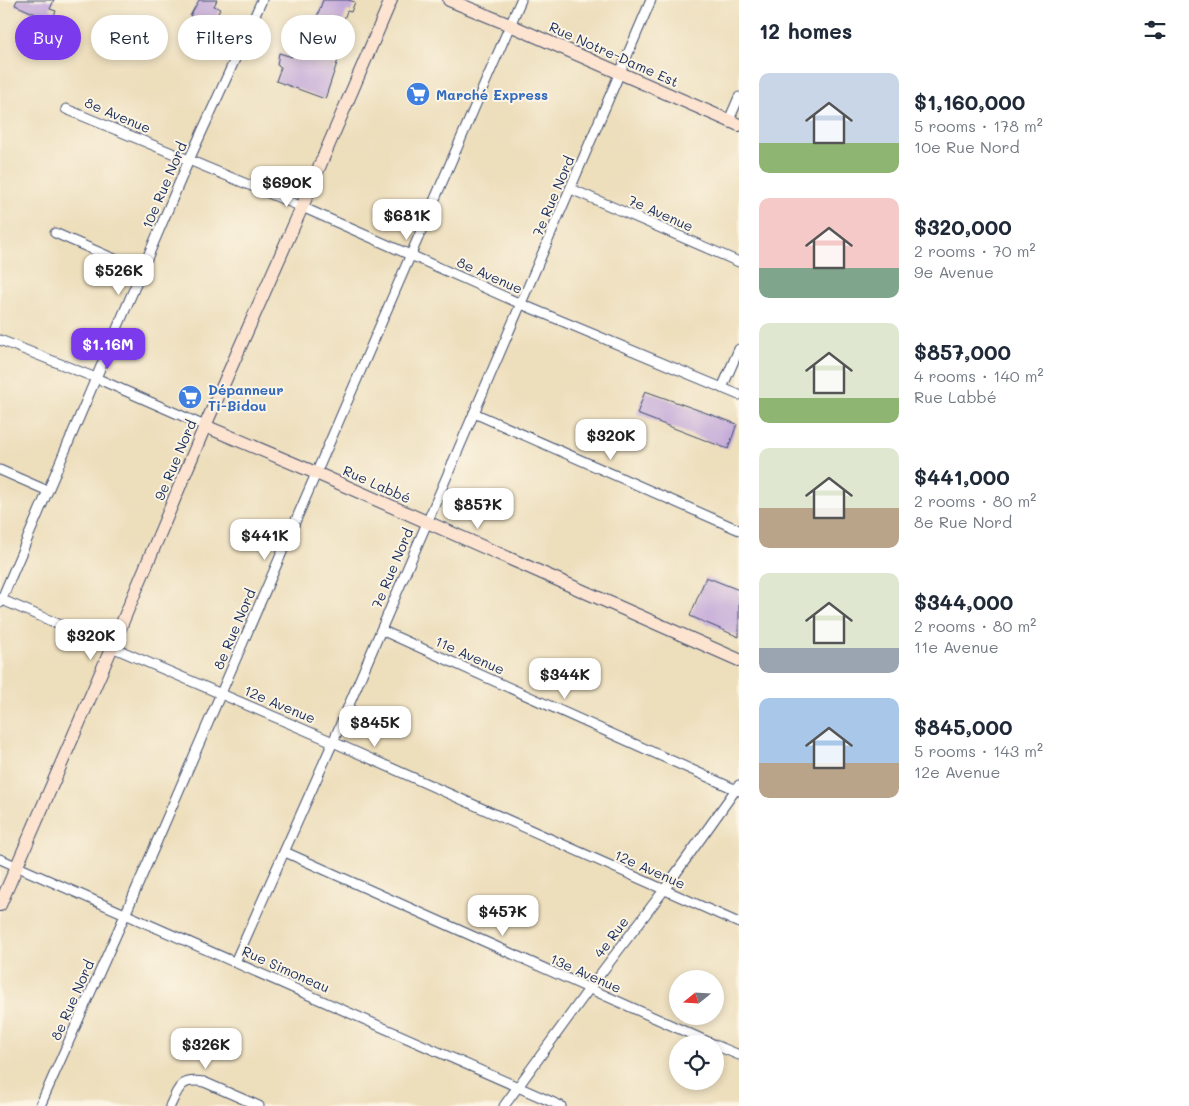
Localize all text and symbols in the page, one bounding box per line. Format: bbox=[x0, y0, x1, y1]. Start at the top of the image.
chip: Buy bbox=[15, 15, 81, 60]
chip: Rent bbox=[91, 15, 168, 60]
chip: Filters bbox=[178, 15, 271, 60]
chip: New bbox=[281, 15, 355, 60]
icon: filters bbox=[1141, 16, 1169, 44]
street label: Rue Notre-Dame Est bbox=[546, 17, 682, 91]
text: 12 homes bbox=[759, 17, 852, 44]
supermarket icon: Marché Express bbox=[405, 81, 431, 107]
place label: Marché Express bbox=[436, 85, 548, 104]
text: $1,160,000 bbox=[914, 88, 1025, 115]
street label: 8e Avenue bbox=[82, 93, 154, 137]
icon: home bbox=[799, 93, 859, 153]
text: 5 rooms · 178 m² bbox=[914, 115, 1043, 136]
text: 10e Rue Nord bbox=[914, 136, 1020, 157]
street label: 10e Rue Nord bbox=[137, 139, 191, 231]
street label: 7e Rue Nord bbox=[528, 153, 578, 239]
pin: $690K bbox=[252, 166, 322, 208]
text: $690K bbox=[262, 171, 312, 192]
street label: 7e Avenue bbox=[625, 190, 697, 236]
pin: $681K bbox=[372, 198, 442, 241]
text: $681K bbox=[383, 204, 431, 225]
text: $320,000 bbox=[914, 213, 1012, 240]
icon: home bbox=[799, 218, 859, 278]
text: 2 rooms · 70 m² bbox=[914, 240, 1035, 261]
street label: 8e Avenue bbox=[454, 252, 526, 298]
pin: $526K bbox=[84, 254, 154, 296]
text: $526K bbox=[95, 259, 143, 280]
text: 9e Avenue bbox=[914, 261, 994, 282]
pin: $1.16M bbox=[67, 328, 149, 370]
text: $1.16M bbox=[82, 333, 134, 354]
text: $857,000 bbox=[914, 338, 1011, 365]
icon: home bbox=[799, 343, 859, 403]
text: 4 rooms · 140 m² bbox=[914, 365, 1044, 386]
place label: Dépanneur Ti-Bidou bbox=[208, 380, 284, 415]
supermarket icon: Dépanneur Ti-Bidou bbox=[177, 384, 203, 410]
text: Rue Labbé bbox=[914, 386, 997, 407]
street label: 9e Rue Nord bbox=[150, 417, 201, 503]
pin: $320K bbox=[576, 418, 646, 461]
text: $320K bbox=[586, 424, 636, 445]
street label: Rue Labbé bbox=[340, 461, 414, 507]
text: $441,000 bbox=[914, 463, 1010, 490]
icon: home bbox=[799, 468, 859, 528]
pin: $857K bbox=[443, 488, 513, 530]
text: 2 rooms · 80 m² bbox=[914, 490, 1036, 511]
text: $857K bbox=[454, 493, 502, 514]
text: 8e Rue Nord bbox=[914, 511, 1012, 532]
pin: $441K bbox=[230, 518, 300, 561]
text: $441K bbox=[241, 524, 289, 545]
street label: 7e Rue Nord bbox=[367, 525, 417, 611]
street label: 8e Rue Nord bbox=[208, 586, 260, 672]
text: $344,000 bbox=[914, 588, 1013, 615]
icon: home bbox=[799, 593, 859, 653]
text: 2 rooms · 80 m² bbox=[914, 615, 1036, 636]
pin: $320K bbox=[56, 618, 126, 661]
text: $320K bbox=[66, 624, 116, 645]
street label: 11e Avenue bbox=[432, 631, 508, 679]
text: 11e Avenue bbox=[914, 636, 999, 657]
pin: $344K bbox=[530, 658, 600, 700]
text: $344K bbox=[540, 663, 590, 684]
street label: 12e Avenue bbox=[241, 680, 319, 728]
pin: $845K bbox=[340, 706, 410, 748]
text: $845K bbox=[350, 711, 400, 732]
text: $845,000 bbox=[914, 713, 1013, 740]
icon: home bbox=[799, 718, 859, 778]
text: 5 rooms · 143 m² bbox=[914, 740, 1043, 761]
text: 12e Avenue bbox=[914, 761, 1000, 782]
street label: 12e Avenue bbox=[612, 845, 688, 893]
pin: $457K bbox=[468, 894, 538, 937]
text: $457K bbox=[479, 900, 527, 921]
street label: 4e Rue bbox=[589, 913, 633, 961]
street label: Rue Simoneau bbox=[239, 941, 333, 997]
street label: 13e Avenue bbox=[547, 949, 625, 997]
street label: 8e Rue Nord bbox=[46, 957, 98, 1043]
north arrow bbox=[669, 970, 724, 1025]
map controls bbox=[669, 970, 724, 1090]
pin: $326K bbox=[171, 1028, 241, 1070]
text: $326K bbox=[182, 1033, 230, 1054]
button: locate bbox=[669, 1035, 724, 1090]

